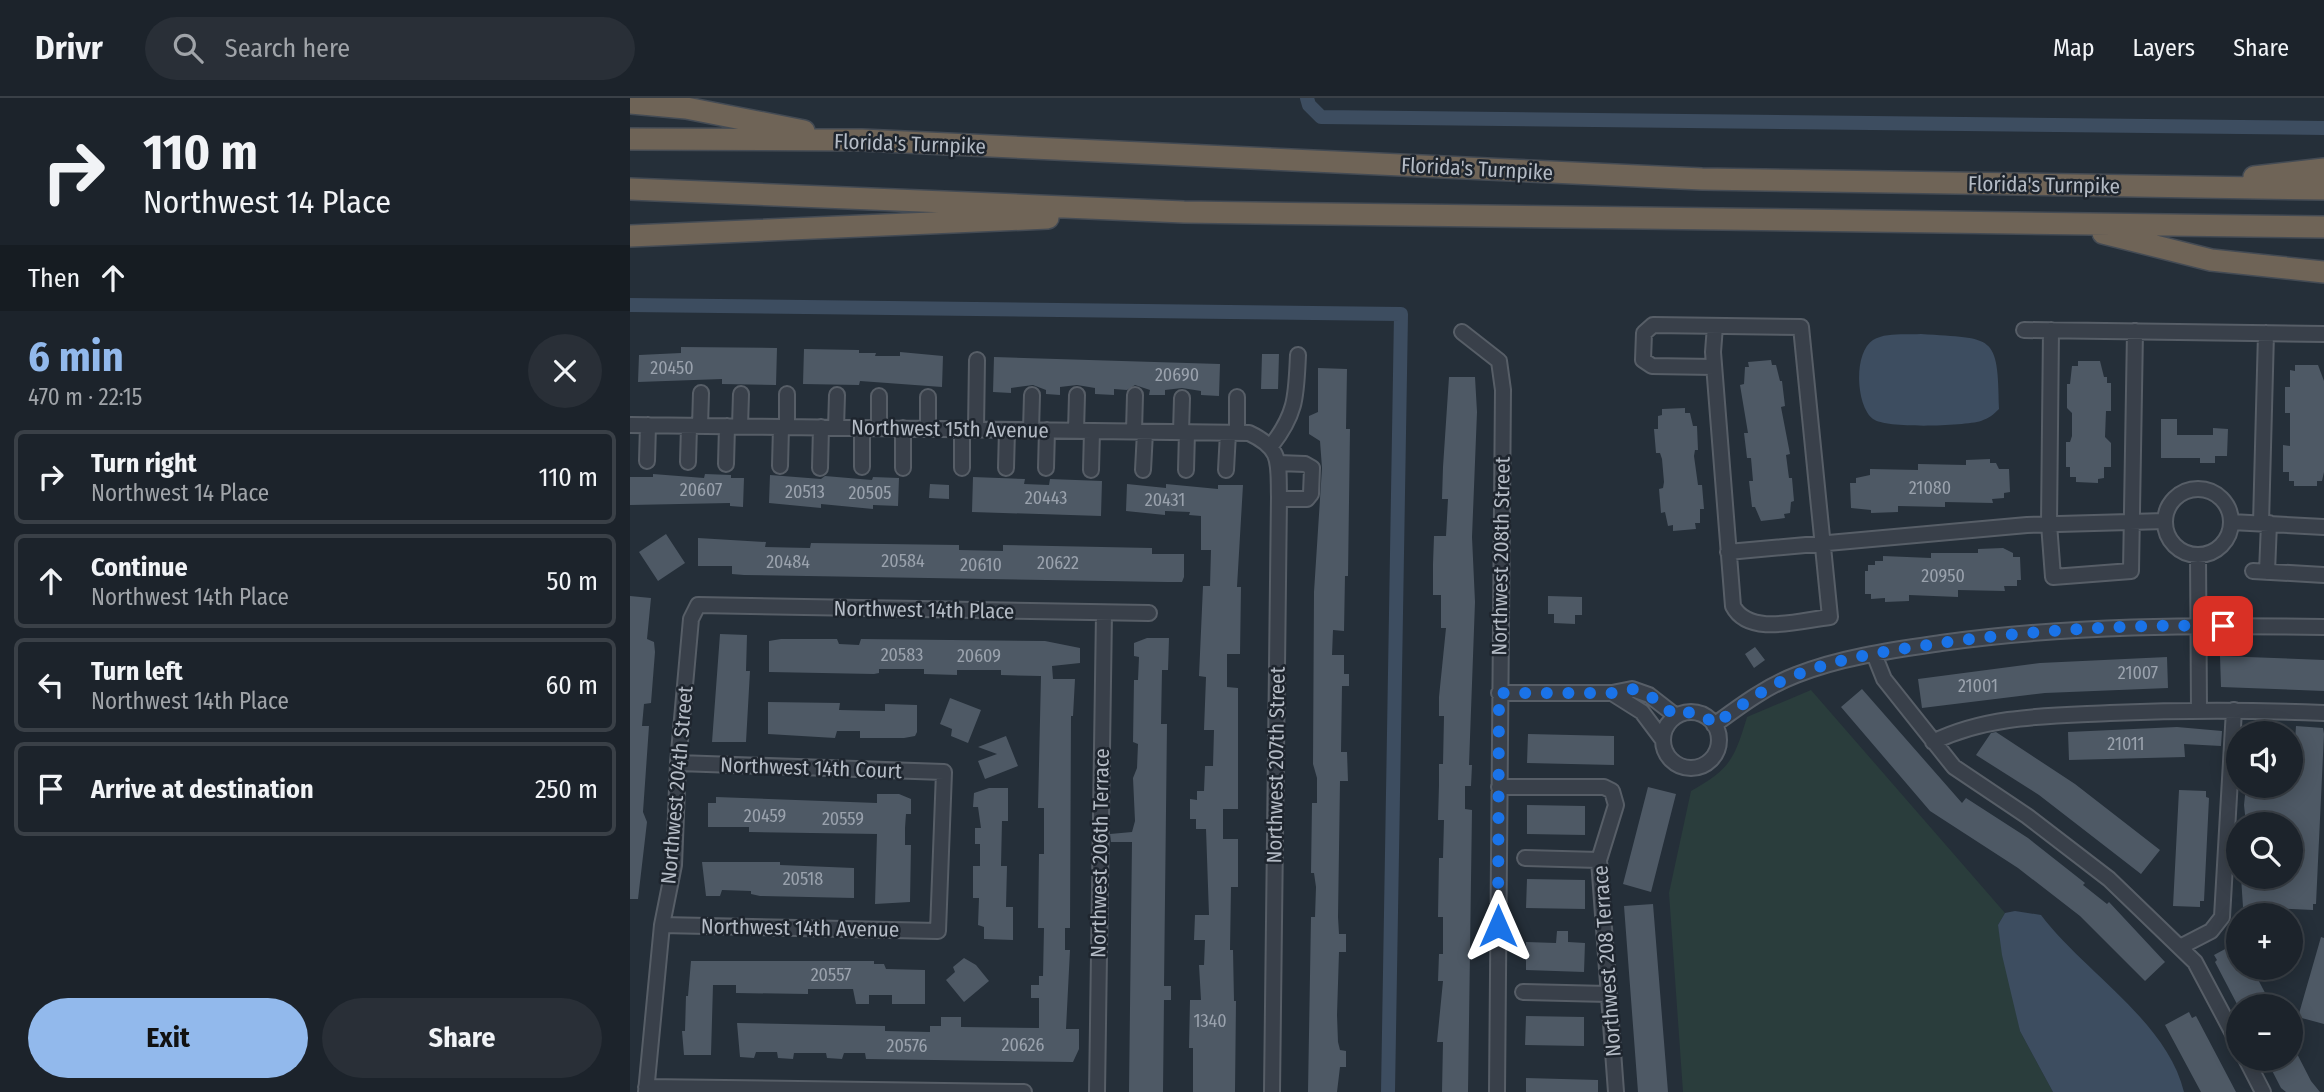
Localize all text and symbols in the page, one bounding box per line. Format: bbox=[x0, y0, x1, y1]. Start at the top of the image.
search box bbox=[145, 17, 635, 80]
text: Drivr bbox=[35, 28, 103, 68]
icon: search bbox=[169, 29, 207, 67]
text: Search here bbox=[225, 33, 350, 64]
text: Map bbox=[2053, 34, 2095, 62]
text: Layers bbox=[2133, 34, 2195, 62]
text: Share bbox=[2233, 34, 2289, 62]
text: 110 m bbox=[143, 123, 258, 182]
icon: right bbox=[28, 126, 119, 217]
street label: Florida's Turnpike bbox=[834, 128, 986, 160]
street label: Florida's Turnpike bbox=[1400, 152, 1554, 186]
street label: Florida's Turnpike bbox=[1968, 171, 2120, 199]
text: Northwest 14 Place bbox=[143, 183, 391, 221]
icon: ahead bbox=[94, 259, 132, 297]
text: Then bbox=[28, 263, 80, 294]
text: 6 min bbox=[28, 332, 124, 382]
button: close bbox=[528, 334, 602, 408]
house number: 20450 bbox=[650, 357, 694, 379]
house number: 20690 bbox=[1155, 364, 1199, 386]
text: 470 m · 22:15 bbox=[28, 383, 142, 411]
street label: Northwest 15th Avenue bbox=[851, 414, 1049, 444]
text: Turn right bbox=[91, 448, 197, 479]
street label: Northwest 208th Street bbox=[1486, 456, 1516, 656]
icon: right bbox=[32, 458, 70, 496]
text: 110 m bbox=[538, 462, 598, 493]
house number: 21080 bbox=[1909, 477, 1951, 499]
text: Northwest 14 Place bbox=[91, 479, 269, 507]
house number: 20607 bbox=[680, 479, 722, 501]
house number: 20513 bbox=[785, 481, 825, 503]
house number: 20505 bbox=[848, 482, 892, 504]
house number: 20443 bbox=[1025, 487, 1067, 509]
house number: 20431 bbox=[1145, 489, 1185, 511]
house number: 20584 bbox=[881, 550, 925, 572]
house number: 20484 bbox=[766, 551, 810, 573]
text: Continue bbox=[91, 552, 188, 583]
house number: 20622 bbox=[1037, 552, 1079, 574]
house number: 20610 bbox=[960, 554, 1002, 576]
icon: ahead bbox=[32, 562, 70, 600]
house number: 20950 bbox=[1921, 565, 1965, 587]
text: 50 m bbox=[546, 566, 598, 597]
text: Northwest 14th Place bbox=[91, 583, 289, 611]
street label: Northwest 14th Place bbox=[833, 595, 1015, 625]
pin bbox=[2193, 596, 2253, 656]
icon: arrive bbox=[2204, 607, 2242, 645]
house number: 20583 bbox=[881, 644, 923, 666]
house number: 20609 bbox=[957, 645, 1001, 667]
text: Turn left bbox=[91, 656, 183, 687]
house number: 21007 bbox=[2118, 662, 2158, 684]
icon: left bbox=[32, 666, 70, 704]
street label: Northwest 207th Street bbox=[1261, 666, 1291, 864]
text: 60 m bbox=[545, 670, 598, 701]
house number: 21001 bbox=[1958, 675, 1998, 697]
street label: Northwest 204th Street bbox=[655, 685, 699, 885]
text: Northwest 14th Place bbox=[91, 687, 289, 715]
map controls bbox=[2226, 721, 2303, 1071]
button: sound bbox=[2226, 721, 2303, 798]
house number: 21011 bbox=[2107, 733, 2145, 755]
street label: Northwest 206th Terrace bbox=[1085, 748, 1115, 958]
street label: Northwest 14th Court bbox=[720, 752, 902, 784]
icon: arrive bbox=[32, 770, 70, 808]
text: Arrive at destination bbox=[91, 774, 314, 805]
text: 250 m bbox=[535, 774, 598, 805]
house number: 20459 bbox=[744, 805, 786, 827]
house number: 20559 bbox=[822, 808, 864, 830]
button: search bbox=[2226, 812, 2303, 889]
street label: Northwest 208 Terrace bbox=[1587, 864, 1627, 1058]
house number: 20518 bbox=[783, 868, 823, 890]
position arrow bbox=[1461, 889, 1535, 963]
button: + bbox=[2226, 903, 2303, 980]
street label: Northwest 14th Avenue bbox=[701, 913, 899, 943]
house number: 20557 bbox=[811, 964, 851, 986]
button: − bbox=[2226, 994, 2303, 1071]
button: Exit bbox=[28, 998, 308, 1078]
button: Share bbox=[322, 998, 602, 1078]
house number: 1340 bbox=[1193, 1010, 1227, 1032]
house number: 20626 bbox=[1002, 1034, 1045, 1056]
house number: 20576 bbox=[886, 1035, 928, 1057]

